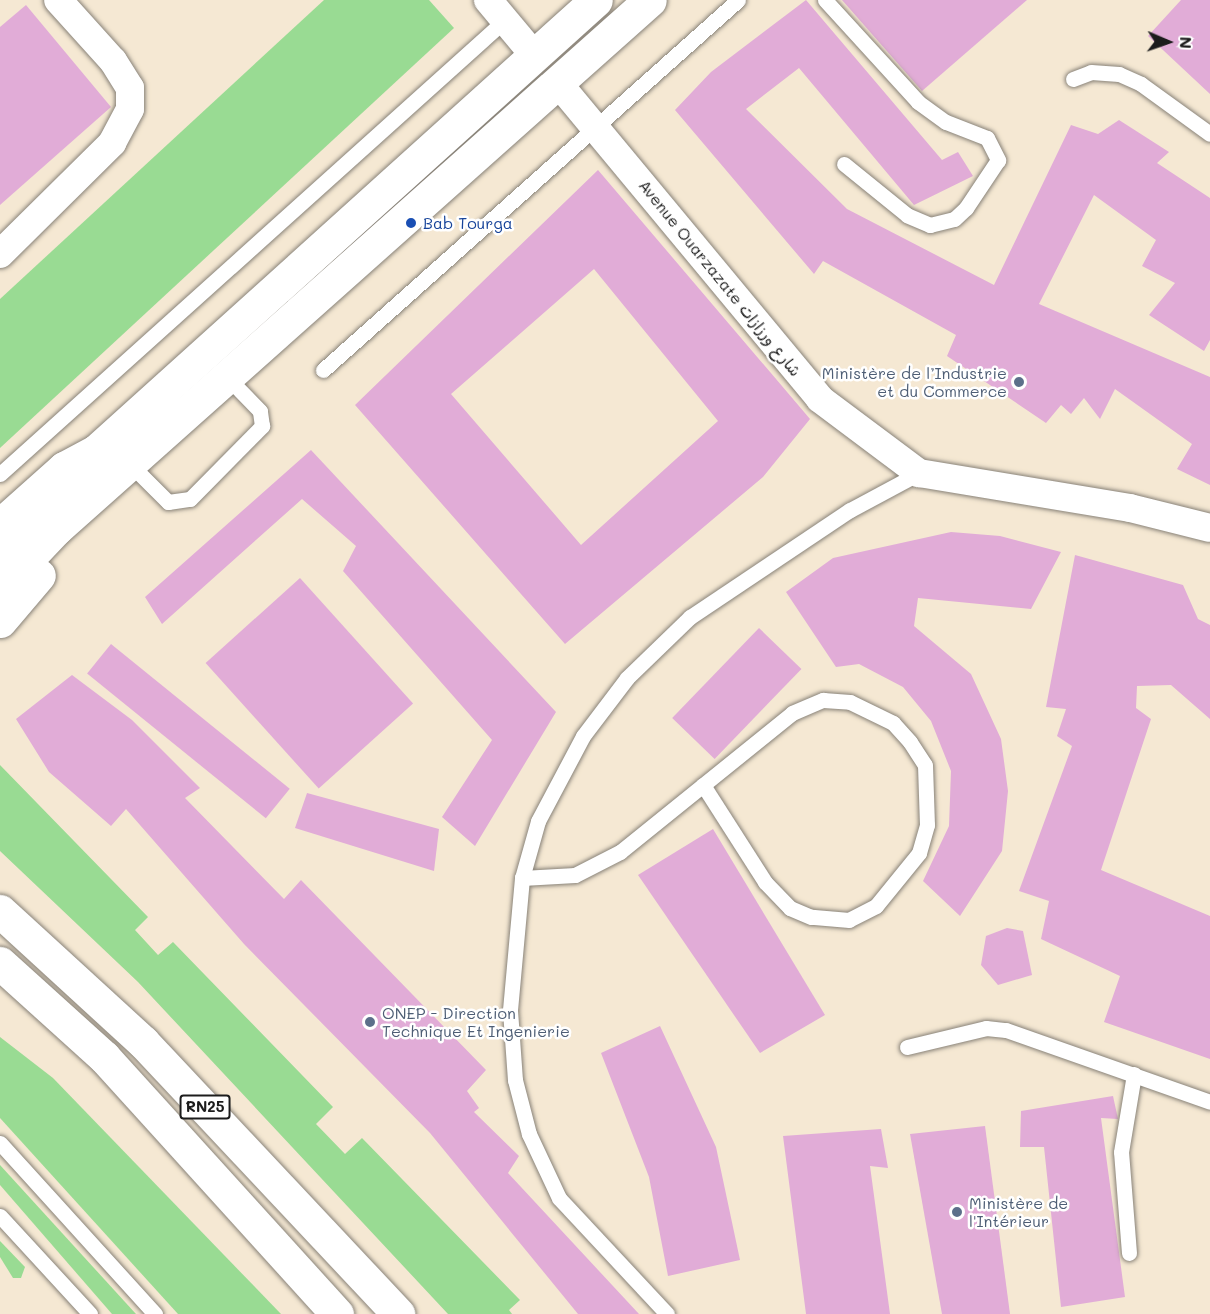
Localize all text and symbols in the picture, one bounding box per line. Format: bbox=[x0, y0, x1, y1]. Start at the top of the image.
north arrow bbox=[1138, 12, 1198, 72]
text: N bbox=[1176, 36, 1197, 49]
street label: Avenue Ouarzazate شارع ورزازات bbox=[635, 176, 805, 380]
place label: Bab Tourga bbox=[423, 213, 513, 233]
marker: Bab Tourga bbox=[404, 216, 418, 230]
place label: Ministère de l’Industrie et du Commerce bbox=[822, 363, 1007, 401]
marker: Ministère de l’Industrie et du Commerce bbox=[1012, 375, 1026, 389]
place label: ONEP - Direction Technique Et Ingenierie bbox=[382, 1003, 570, 1041]
marker: ONEP - Direction Technique Et Ingenierie bbox=[363, 1015, 377, 1029]
road number: RN25 bbox=[180, 1095, 230, 1119]
place label: Ministère de l'Intérieur bbox=[969, 1193, 1068, 1231]
marker: Ministère de l'Intérieur bbox=[950, 1205, 964, 1219]

